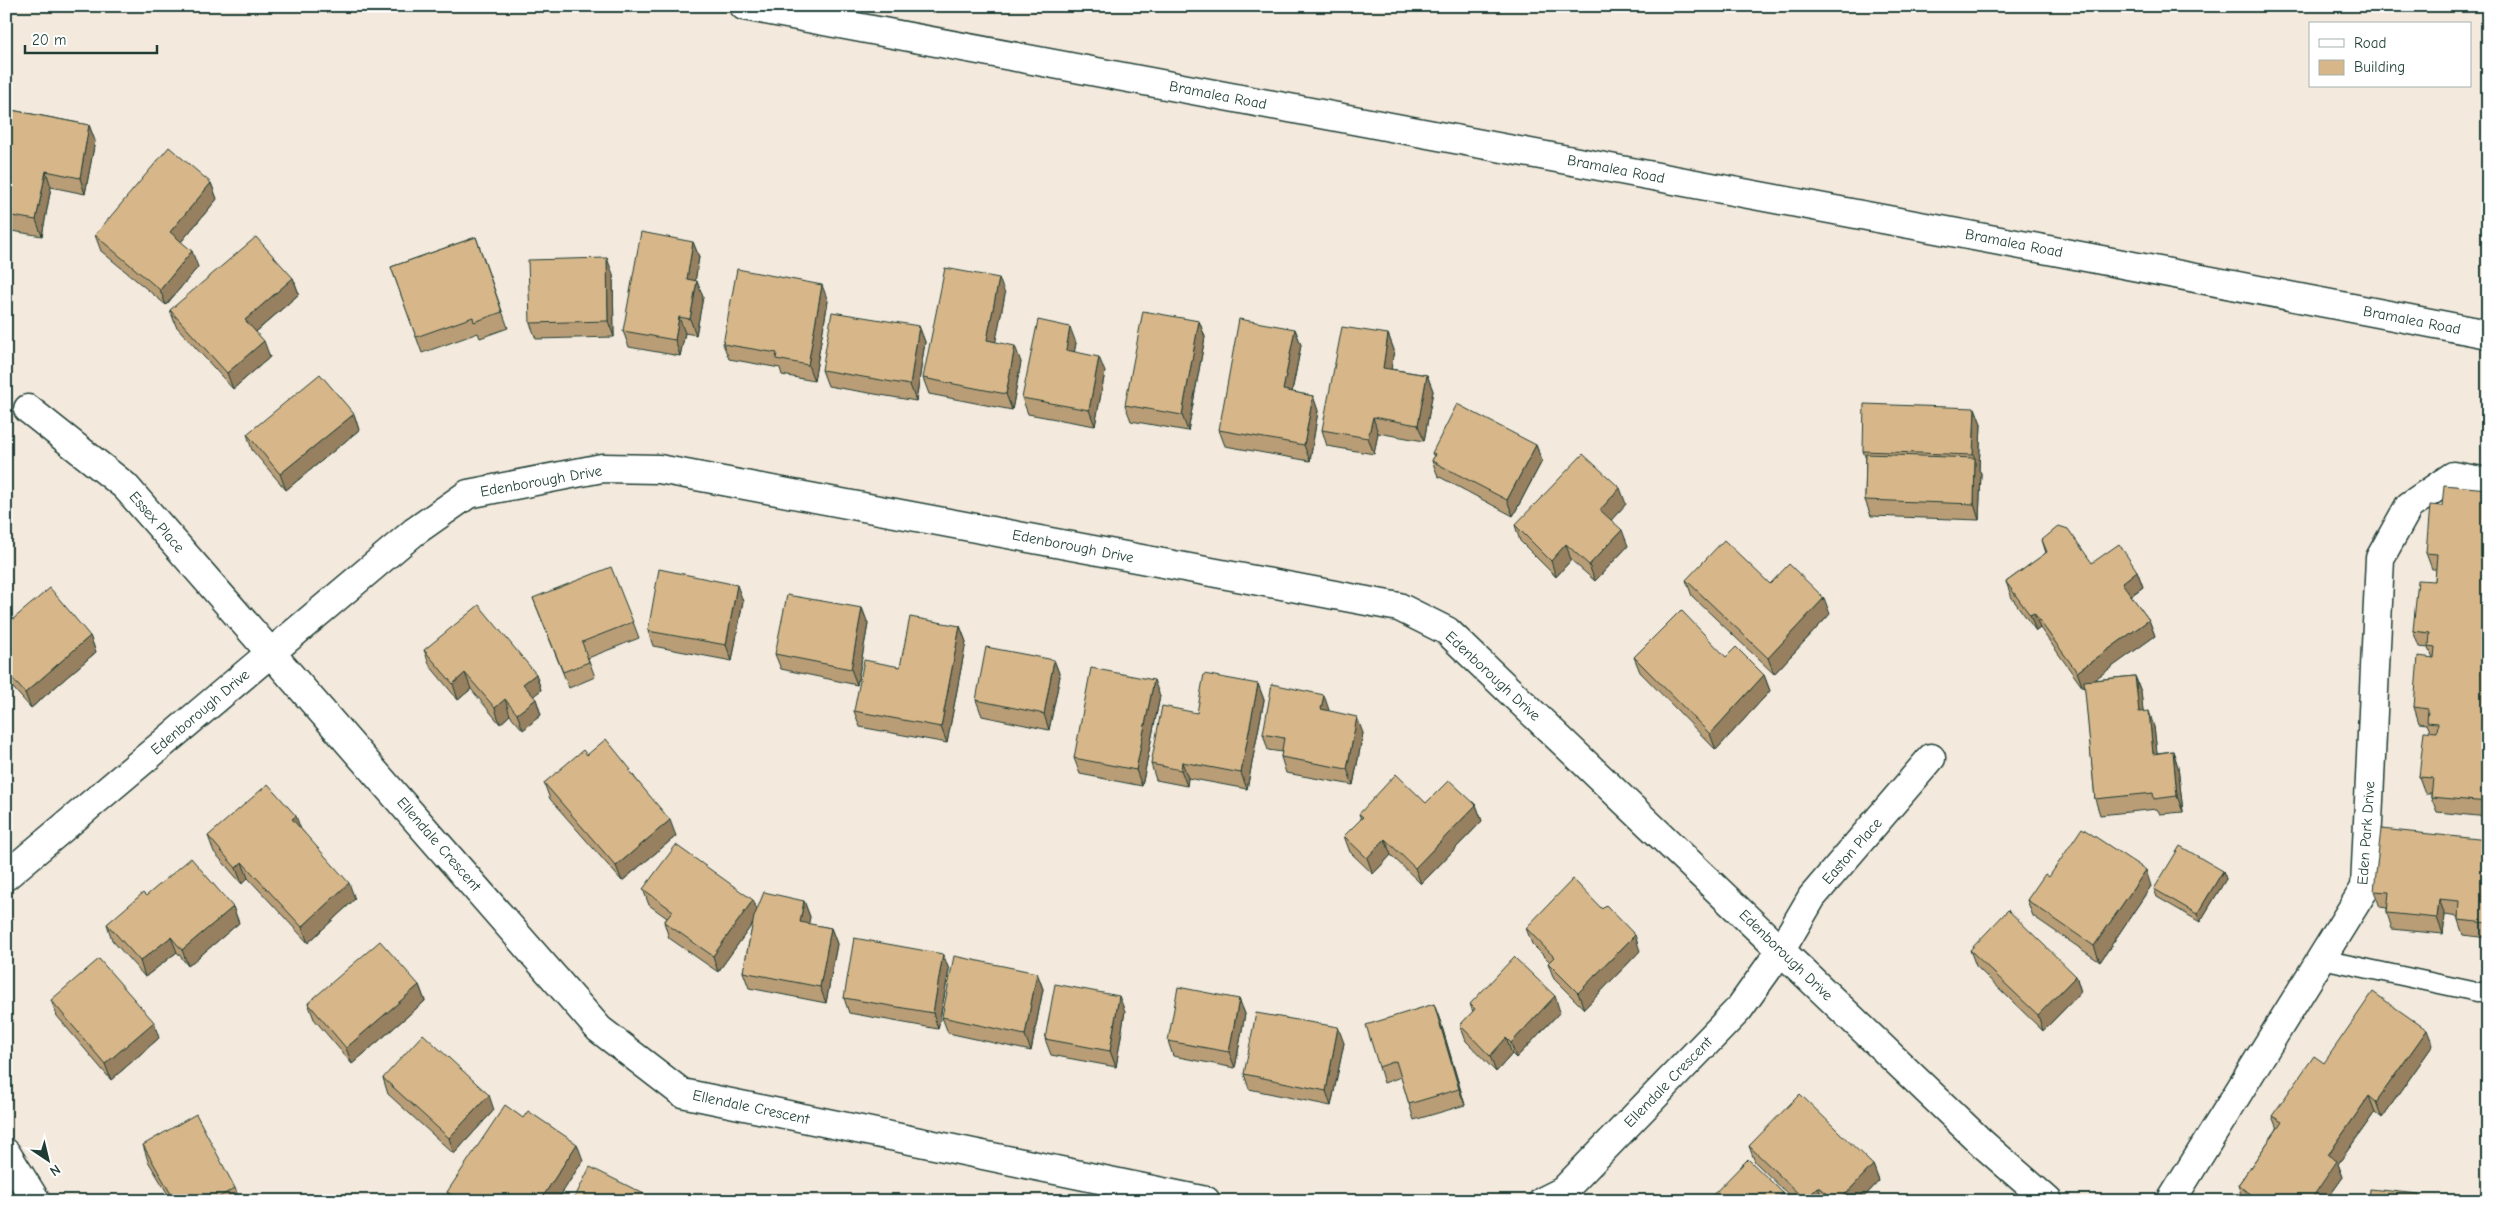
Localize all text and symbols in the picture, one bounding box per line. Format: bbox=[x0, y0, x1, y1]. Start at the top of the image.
scale bar bbox=[25, 22, 158, 54]
legend bbox=[2309, 22, 2472, 88]
text: 20 m bbox=[32, 31, 66, 49]
text: Road bbox=[2354, 34, 2386, 52]
text: Building bbox=[2354, 58, 2405, 76]
street label: Bramalea Road bbox=[1168, 77, 1268, 113]
street label: Bramalea Road bbox=[1566, 151, 1666, 187]
street label: Bramalea Road bbox=[1964, 225, 2064, 261]
street label: Bramalea Road bbox=[2362, 302, 2462, 338]
street label: Edenborough Drive bbox=[479, 461, 604, 501]
street label: Essex Place bbox=[126, 488, 189, 557]
street label: Edenborough Drive bbox=[1011, 525, 1136, 567]
street label: Edenborough Drive bbox=[1442, 627, 1545, 725]
street label: Edenborough Drive bbox=[147, 665, 253, 759]
street label: Eden Park Drive bbox=[2353, 780, 2379, 885]
street label: Ellendale Crescent bbox=[393, 793, 485, 895]
street label: Easton Place bbox=[1818, 814, 1886, 888]
street label: Edenborough Drive bbox=[1735, 906, 1837, 1005]
street label: Ellendale Crescent bbox=[1620, 1032, 1716, 1131]
street label: Ellendale Crescent bbox=[691, 1086, 812, 1128]
north arrow bbox=[22, 1134, 72, 1184]
text: N bbox=[47, 1161, 64, 1180]

